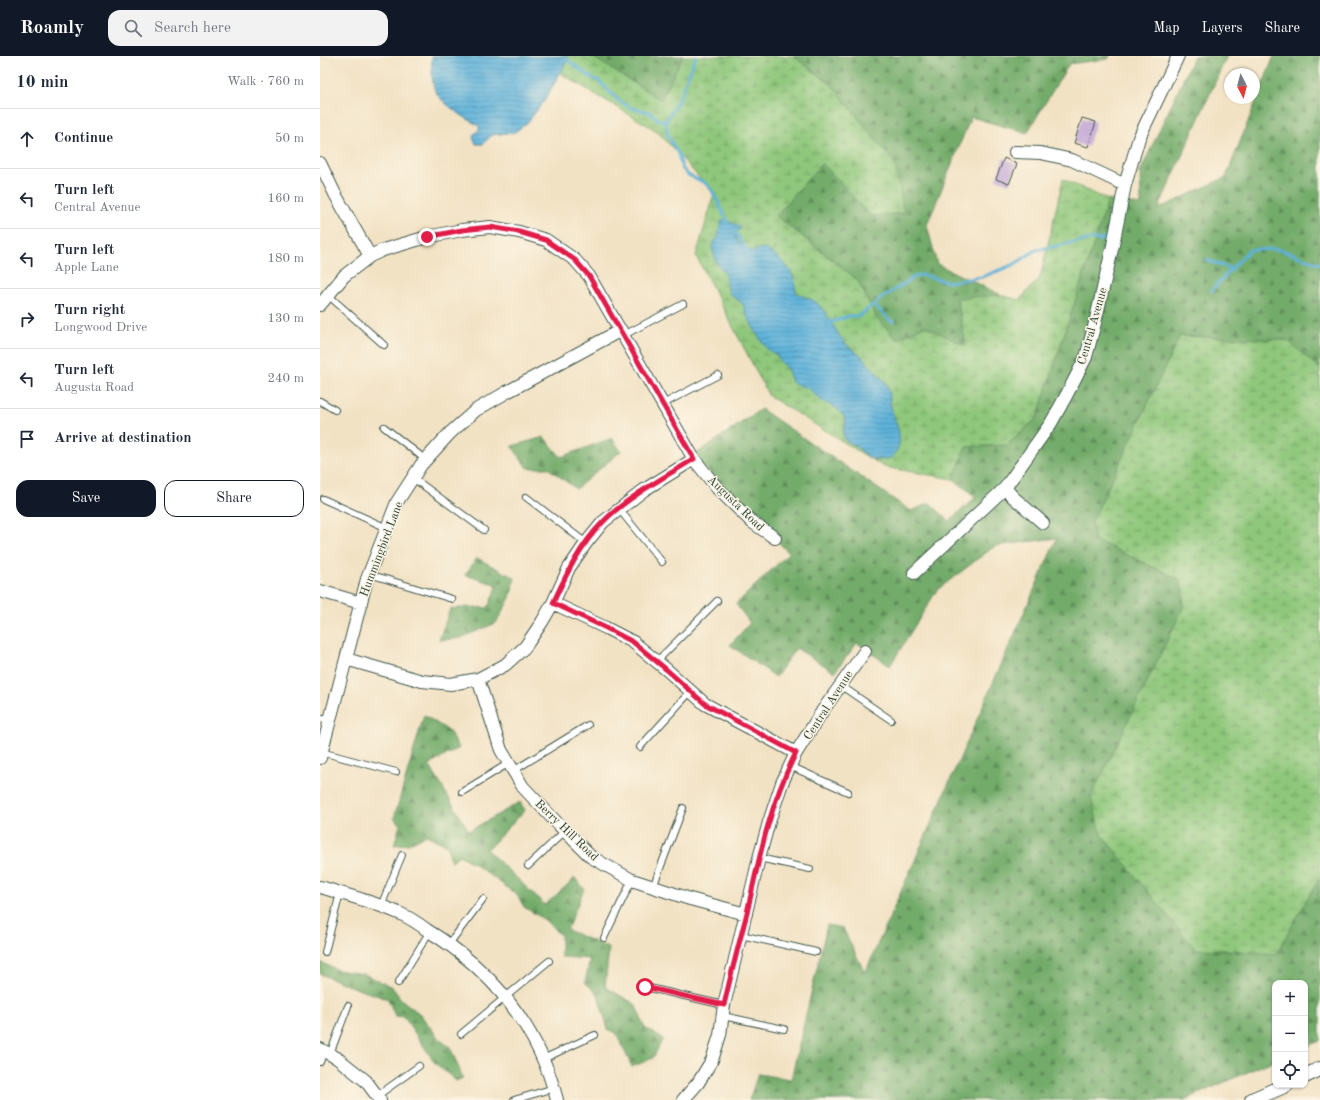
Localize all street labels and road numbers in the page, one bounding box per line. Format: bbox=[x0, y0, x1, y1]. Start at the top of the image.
street label: Central Avenue bbox=[1076, 286, 1110, 366]
street label: Augusta Road bbox=[705, 474, 766, 534]
street label: Hummingbird Lane bbox=[358, 500, 406, 599]
street label: Central Avenue bbox=[802, 668, 856, 742]
street label: Berry Hill Road bbox=[532, 798, 600, 864]

